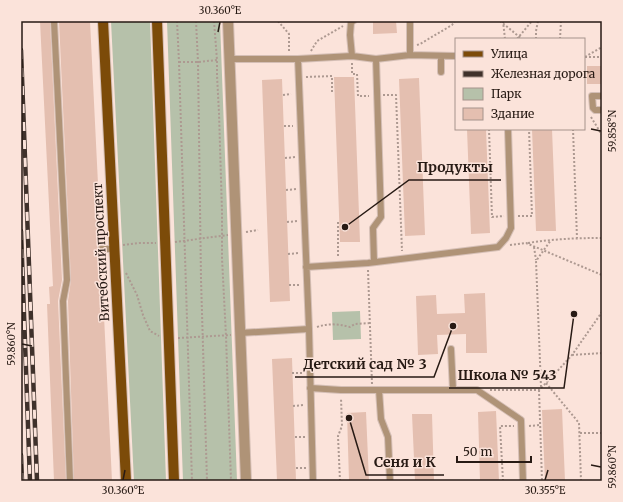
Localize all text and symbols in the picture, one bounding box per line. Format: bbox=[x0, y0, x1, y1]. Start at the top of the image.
text: 30.360°E bbox=[199, 4, 242, 17]
legend bbox=[455, 38, 585, 130]
text: Улица bbox=[490, 46, 528, 61]
text: Железная дорога bbox=[491, 66, 596, 81]
text: Парк bbox=[491, 86, 522, 101]
text: Здание bbox=[491, 106, 534, 121]
text: 59.858°N bbox=[606, 110, 619, 152]
callout: Продукты bbox=[409, 154, 501, 180]
text: Продукты bbox=[417, 158, 493, 176]
street label: Витебский проспект bbox=[89, 182, 113, 322]
text: 59.860°N bbox=[5, 322, 18, 366]
callout: Детский сад № 3 bbox=[295, 351, 434, 377]
text: Детский сад № 3 bbox=[303, 355, 427, 373]
callout: Школа № 543 bbox=[449, 362, 564, 388]
text: Школа № 543 bbox=[457, 366, 557, 384]
scale bar bbox=[457, 438, 531, 464]
text: 50 m bbox=[463, 444, 492, 459]
text: 59.860°N bbox=[606, 445, 619, 489]
callout: Сеня и К bbox=[366, 449, 444, 475]
text: Сеня и К bbox=[374, 453, 437, 471]
text: 30.360°E bbox=[102, 484, 145, 497]
text: 30.355°E bbox=[525, 484, 566, 497]

